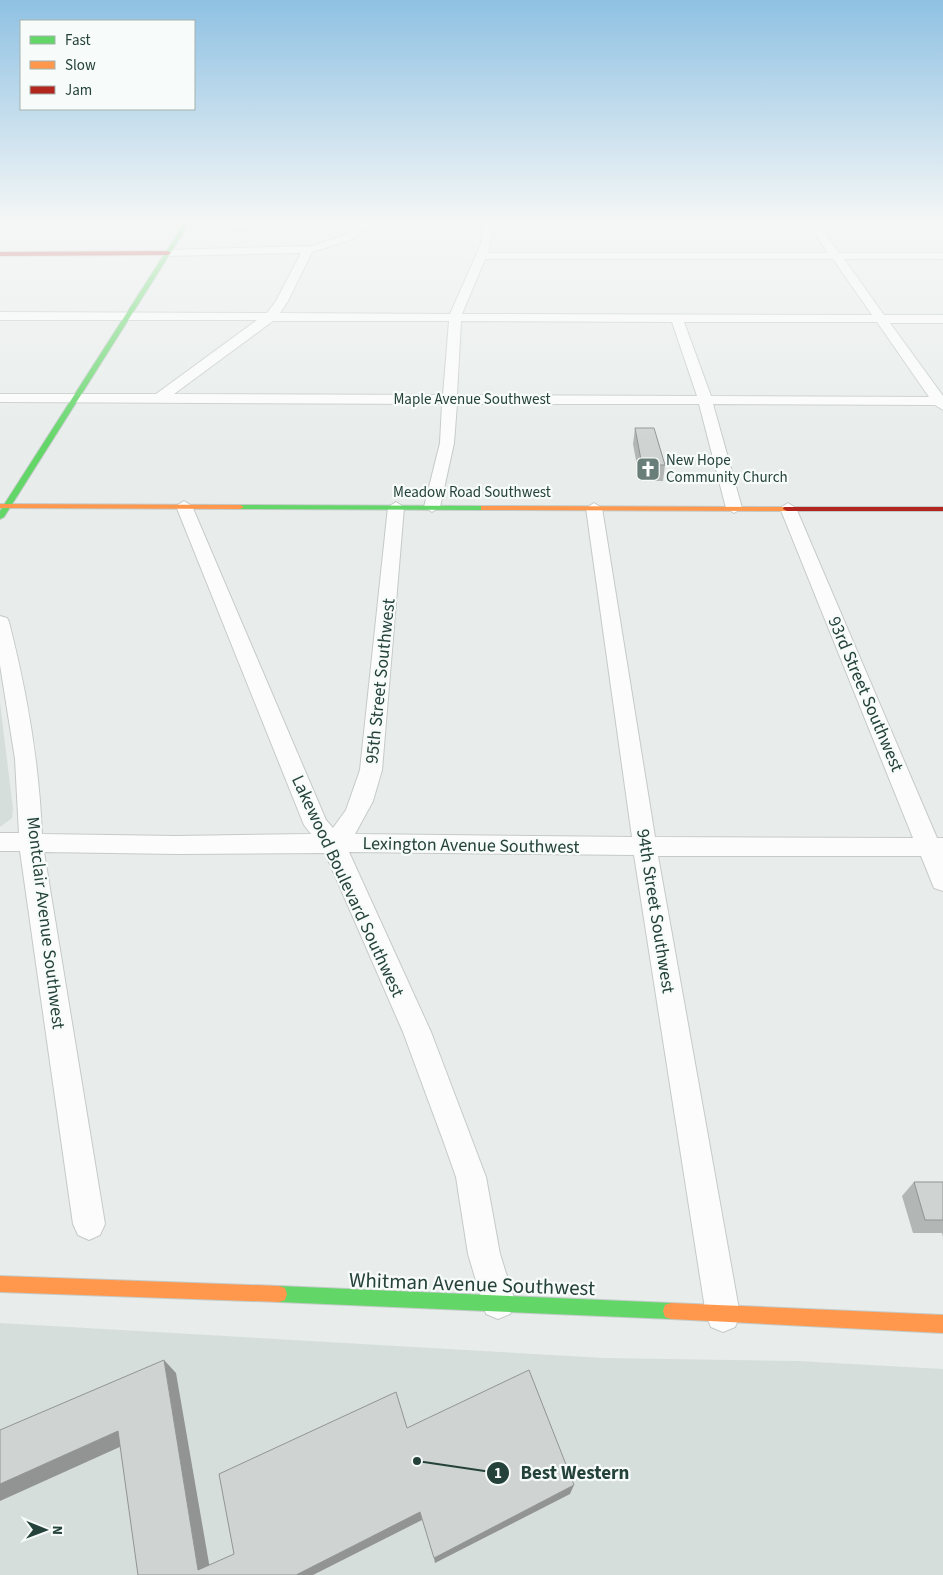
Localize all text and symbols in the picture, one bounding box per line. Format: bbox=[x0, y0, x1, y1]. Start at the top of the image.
legend bbox=[20, 20, 195, 110]
text: Fast bbox=[65, 30, 91, 51]
text: Slow bbox=[65, 55, 96, 76]
text: Jam bbox=[65, 80, 92, 101]
street label: Maple Avenue Southwest bbox=[393, 389, 551, 410]
place label: New Hope Community Church bbox=[666, 450, 788, 488]
church icon: New Hope Community Church bbox=[635, 456, 661, 482]
street label: Meadow Road Southwest bbox=[393, 482, 551, 503]
street label: 95th Street Southwest bbox=[359, 597, 402, 765]
street label: 93rd Street Southwest bbox=[822, 613, 910, 776]
street label: Lakewood Boulevard Southwest bbox=[285, 771, 410, 1001]
street label: Montclair Avenue Southwest bbox=[20, 815, 71, 1031]
street label: 94th Street Southwest bbox=[630, 827, 681, 995]
street label: Lexington Avenue Southwest bbox=[362, 831, 580, 860]
street label: Whitman Avenue Southwest bbox=[348, 1265, 596, 1303]
callout: Best Western bbox=[486, 1456, 640, 1490]
text: Best Western bbox=[521, 1460, 629, 1487]
text: 1 bbox=[494, 1463, 502, 1484]
north arrow bbox=[20, 1505, 70, 1555]
text: N bbox=[47, 1525, 67, 1535]

